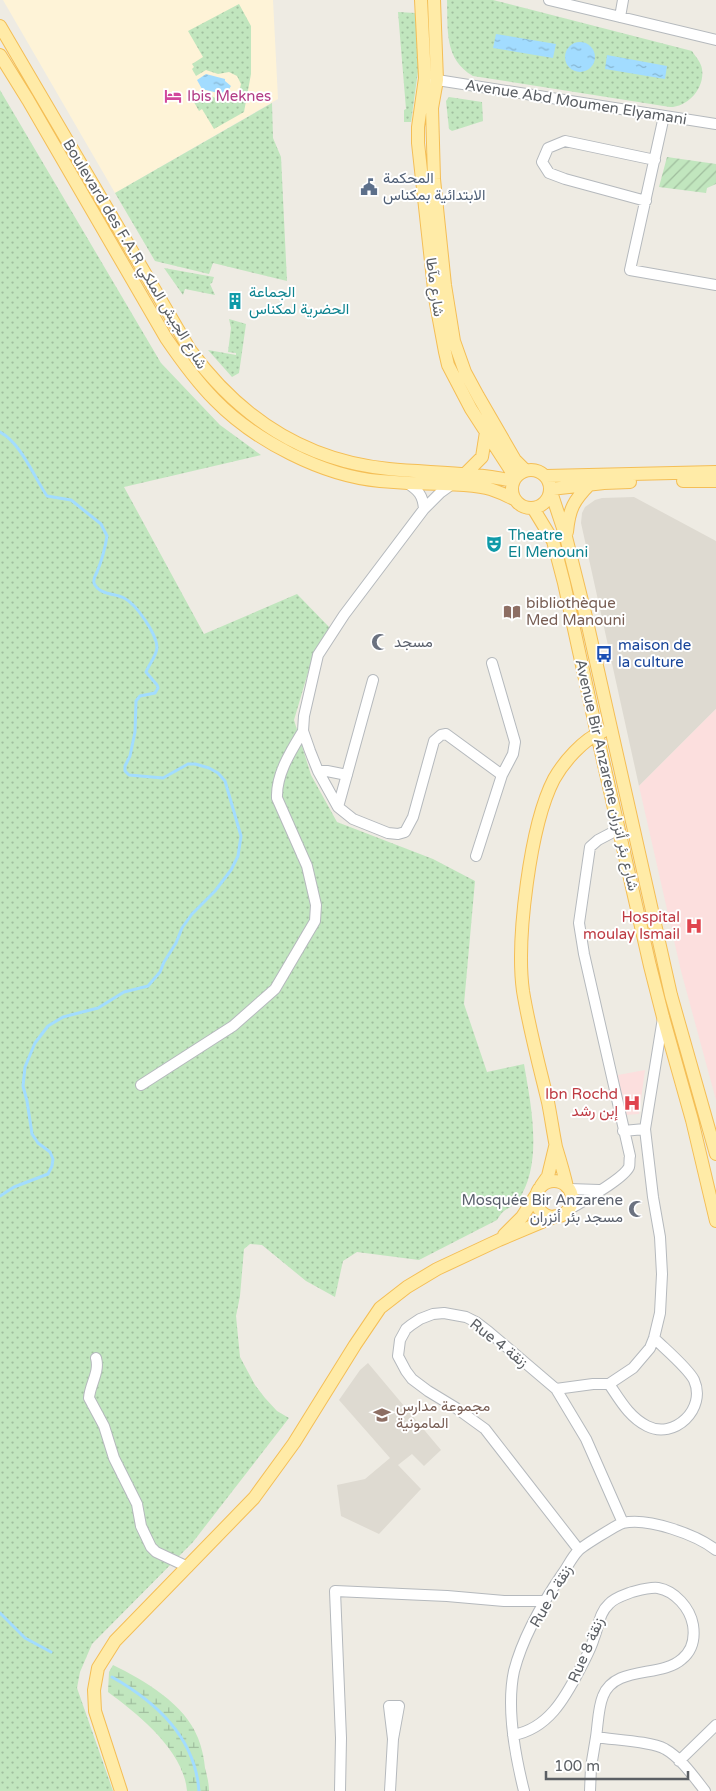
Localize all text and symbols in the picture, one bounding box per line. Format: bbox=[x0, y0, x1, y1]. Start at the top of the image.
street label: Avenue Abd Moumen Elyamani bbox=[464, 76, 688, 128]
hotel icon: Ibis Meknes bbox=[163, 86, 183, 106]
place label: Ibis Meknes bbox=[187, 87, 271, 105]
street label: Boulevard des F.A.R شارع الجيش الملكي bbox=[56, 136, 211, 374]
place label: المحكمة الابتدائية بمكناس bbox=[383, 169, 485, 205]
public building icon: المحكمة الابتدائية بمكناس bbox=[359, 177, 379, 197]
street label: شارع مآطا bbox=[420, 256, 448, 318]
place label: الجماعة الحضرية لمكناس bbox=[249, 283, 349, 319]
building icon: الجماعة الحضرية لمكناس bbox=[225, 291, 245, 311]
place label: Theatre El Menouni bbox=[508, 526, 588, 561]
theatre icon: Theatre El Menouni bbox=[484, 534, 504, 554]
place label: bibliothèque Med Manouni bbox=[526, 594, 625, 629]
library icon: bibliothèque Med Manouni bbox=[502, 602, 522, 622]
mosque icon: مسجد bbox=[370, 632, 390, 652]
place label: مسجد bbox=[394, 633, 433, 651]
place label: maison de la culture bbox=[618, 636, 691, 671]
bus stop icon: maison de la culture bbox=[594, 644, 614, 664]
street label: Avenue Bir Anzarene شارع بئر أنزران bbox=[570, 657, 643, 893]
place label: Hospital moulay Ismail bbox=[583, 908, 680, 943]
hospital icon: Hospital moulay Ismail bbox=[684, 916, 704, 936]
place label: Ibn Rochd إبن رشد bbox=[545, 1085, 619, 1121]
hospital icon: Ibn Rochd إبن رشد bbox=[622, 1093, 642, 1113]
place label: Mosquée Bir Anzarene مسجد بئر أنزران bbox=[461, 1191, 623, 1226]
mosque icon: Mosquée Bir Anzarene مسجد بئر أنزران bbox=[627, 1199, 647, 1219]
street label: Rue 4 زنقة bbox=[466, 1315, 532, 1371]
place label: مجموعة مدارس المامونية bbox=[396, 1397, 490, 1432]
school or university icon: مجموعة مدارس المامونية bbox=[372, 1405, 392, 1425]
street label: Rue 2 زنقة bbox=[526, 1562, 576, 1630]
street label: Rue 8 زنقة bbox=[564, 1615, 608, 1685]
scale bar bbox=[546, 1748, 688, 1780]
text: 100 m bbox=[554, 1757, 600, 1775]

